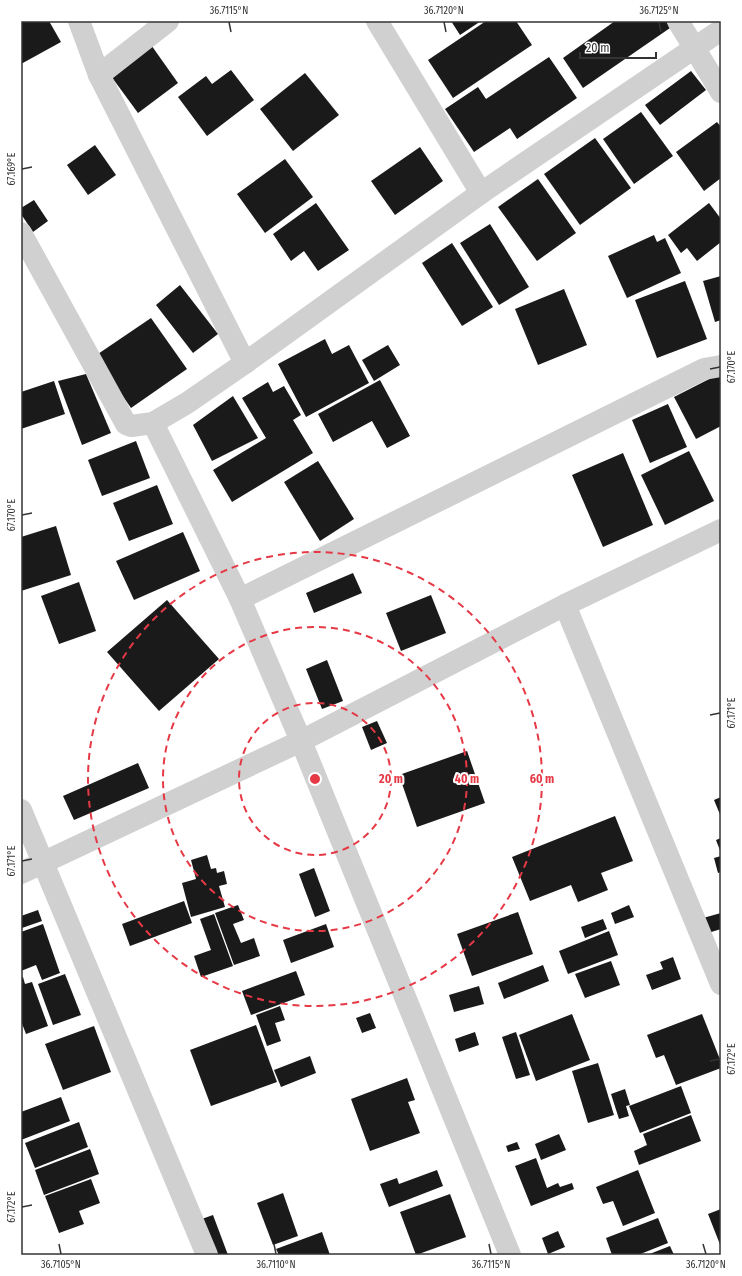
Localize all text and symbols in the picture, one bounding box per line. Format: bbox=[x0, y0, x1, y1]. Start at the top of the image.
text: 36.7115°N bbox=[210, 5, 248, 17]
text: 36.7120°N bbox=[424, 5, 464, 17]
text: 36.7125°N bbox=[639, 5, 679, 17]
scale bar bbox=[580, 34, 656, 60]
text: 20 m bbox=[586, 41, 610, 55]
text: 67.169°E bbox=[6, 152, 18, 185]
text: 67.170°E bbox=[726, 351, 738, 383]
text: 67.170°E bbox=[6, 499, 18, 531]
text: 67.171°E bbox=[726, 697, 738, 729]
centre of rings bbox=[308, 772, 322, 786]
text: 20 m bbox=[378, 772, 403, 786]
text: 40 m bbox=[455, 772, 479, 786]
text: 60 m bbox=[530, 772, 554, 786]
text: 67.171°E bbox=[6, 845, 18, 877]
text: 67.172°E bbox=[726, 1043, 738, 1075]
text: 67.172°E bbox=[6, 1191, 18, 1223]
text: 36.7105°N bbox=[41, 1259, 81, 1271]
text: 36.7110°N bbox=[256, 1259, 296, 1271]
text: 36.7115°N bbox=[472, 1259, 510, 1271]
text: 36.7120°N bbox=[686, 1259, 726, 1271]

